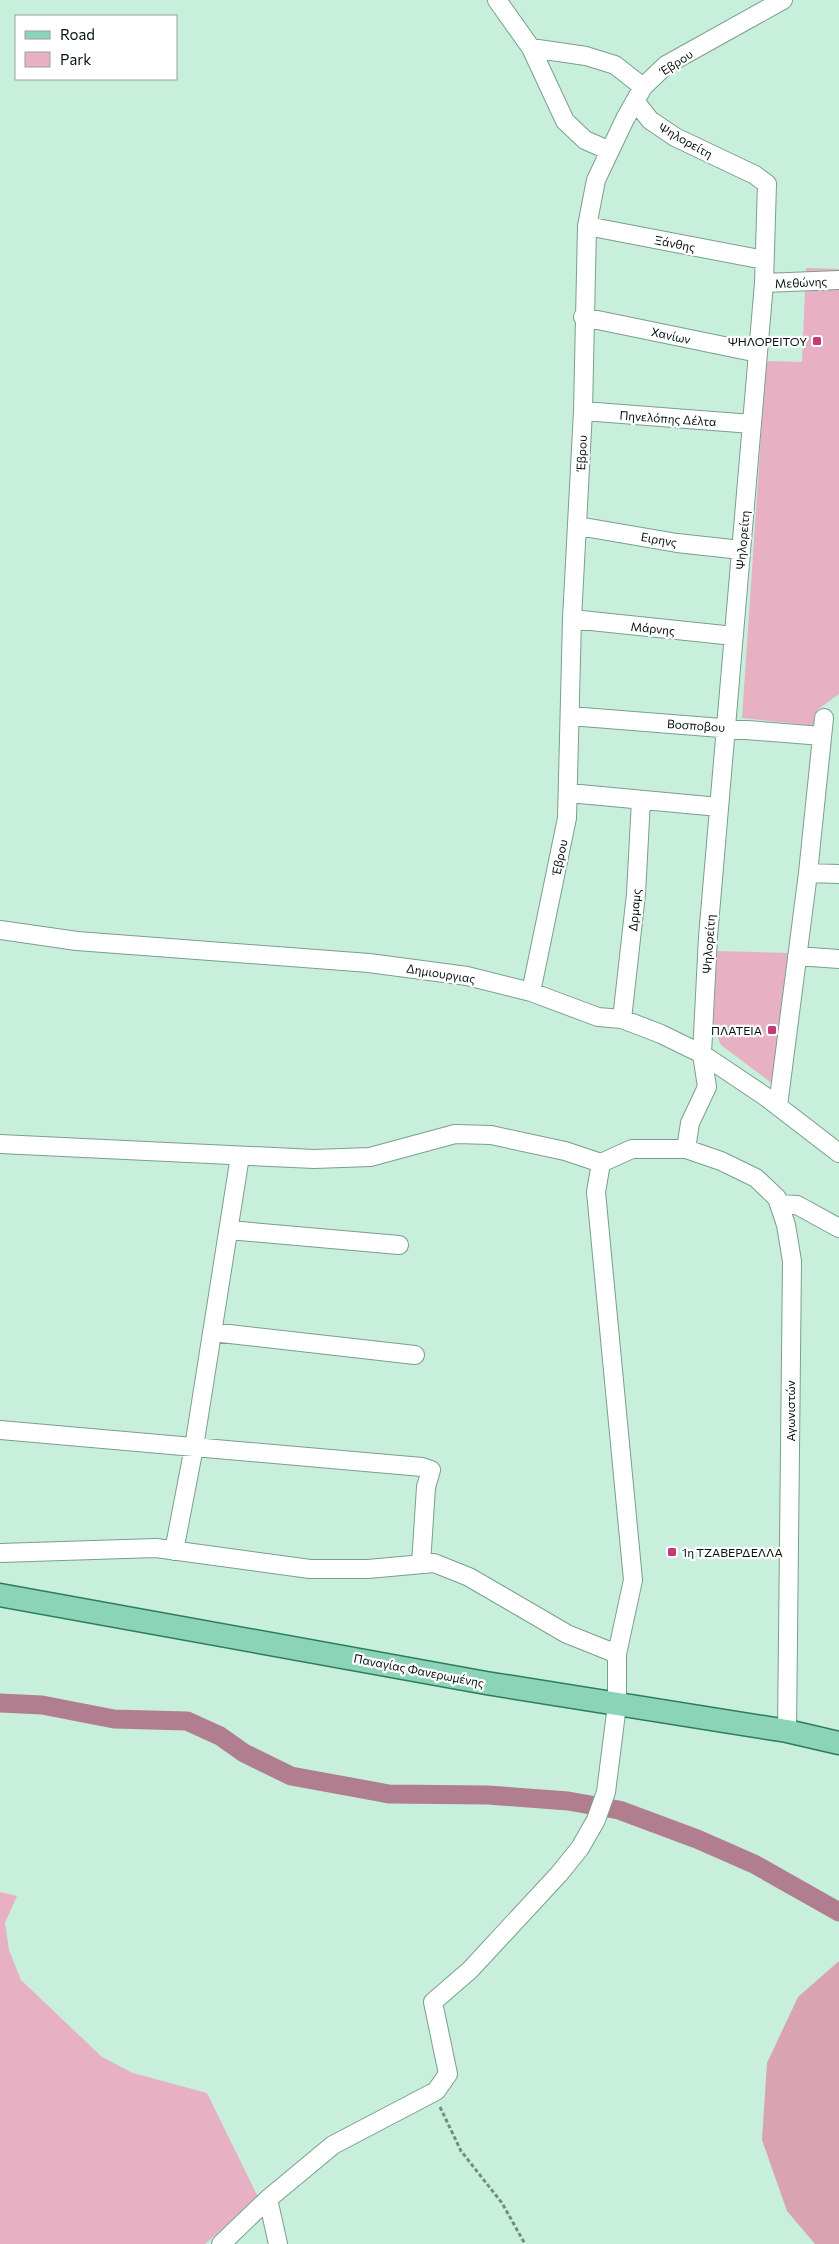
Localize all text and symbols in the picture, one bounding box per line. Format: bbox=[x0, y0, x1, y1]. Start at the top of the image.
legend bbox=[15, 15, 178, 80]
text: Road bbox=[60, 25, 95, 43]
street label: Έβρου bbox=[656, 46, 695, 78]
text: Park bbox=[60, 50, 91, 68]
street label: Ψηλορείτη bbox=[657, 119, 715, 161]
street label: Ξάνθης bbox=[653, 232, 697, 254]
street label: Μεθώνης bbox=[774, 274, 828, 290]
street label: Χανίων bbox=[650, 324, 692, 346]
place label: ΨΗΛΟΡΕΙΤΟΥ bbox=[728, 334, 807, 348]
marker: ΨΗΛΟΡΕΙΤΟΥ bbox=[811, 335, 823, 347]
street label: Πηνελόπης Δέλτα bbox=[619, 408, 717, 428]
street label: Έβρου bbox=[573, 434, 589, 472]
street label: Ψηλορείτη bbox=[732, 510, 752, 570]
street label: Ειρηνς bbox=[640, 529, 678, 549]
street label: Μάρνης bbox=[630, 619, 676, 637]
street label: Βοσποβου bbox=[667, 716, 726, 734]
street label: Έβρου bbox=[548, 838, 570, 877]
street label: Δρμαμς bbox=[625, 888, 643, 932]
street label: Ψηλορείτη bbox=[699, 914, 717, 974]
street label: Δημιουργιας bbox=[405, 961, 477, 985]
place label: ΠΛΑΤΕΙΑ bbox=[711, 1023, 762, 1037]
marker: ΠΛΑΤΕΙΑ bbox=[766, 1024, 778, 1036]
street label: Αγωνιστών bbox=[783, 1380, 797, 1442]
place label: 1η ΤΖΑΒΕΡΔΕΛΛΑ bbox=[682, 1545, 783, 1559]
marker: 1η ΤΖΑΒΕΡΔΕΛΛΑ bbox=[666, 1546, 678, 1558]
street label: Παναγίας Φανερωμένης bbox=[353, 1651, 485, 1690]

